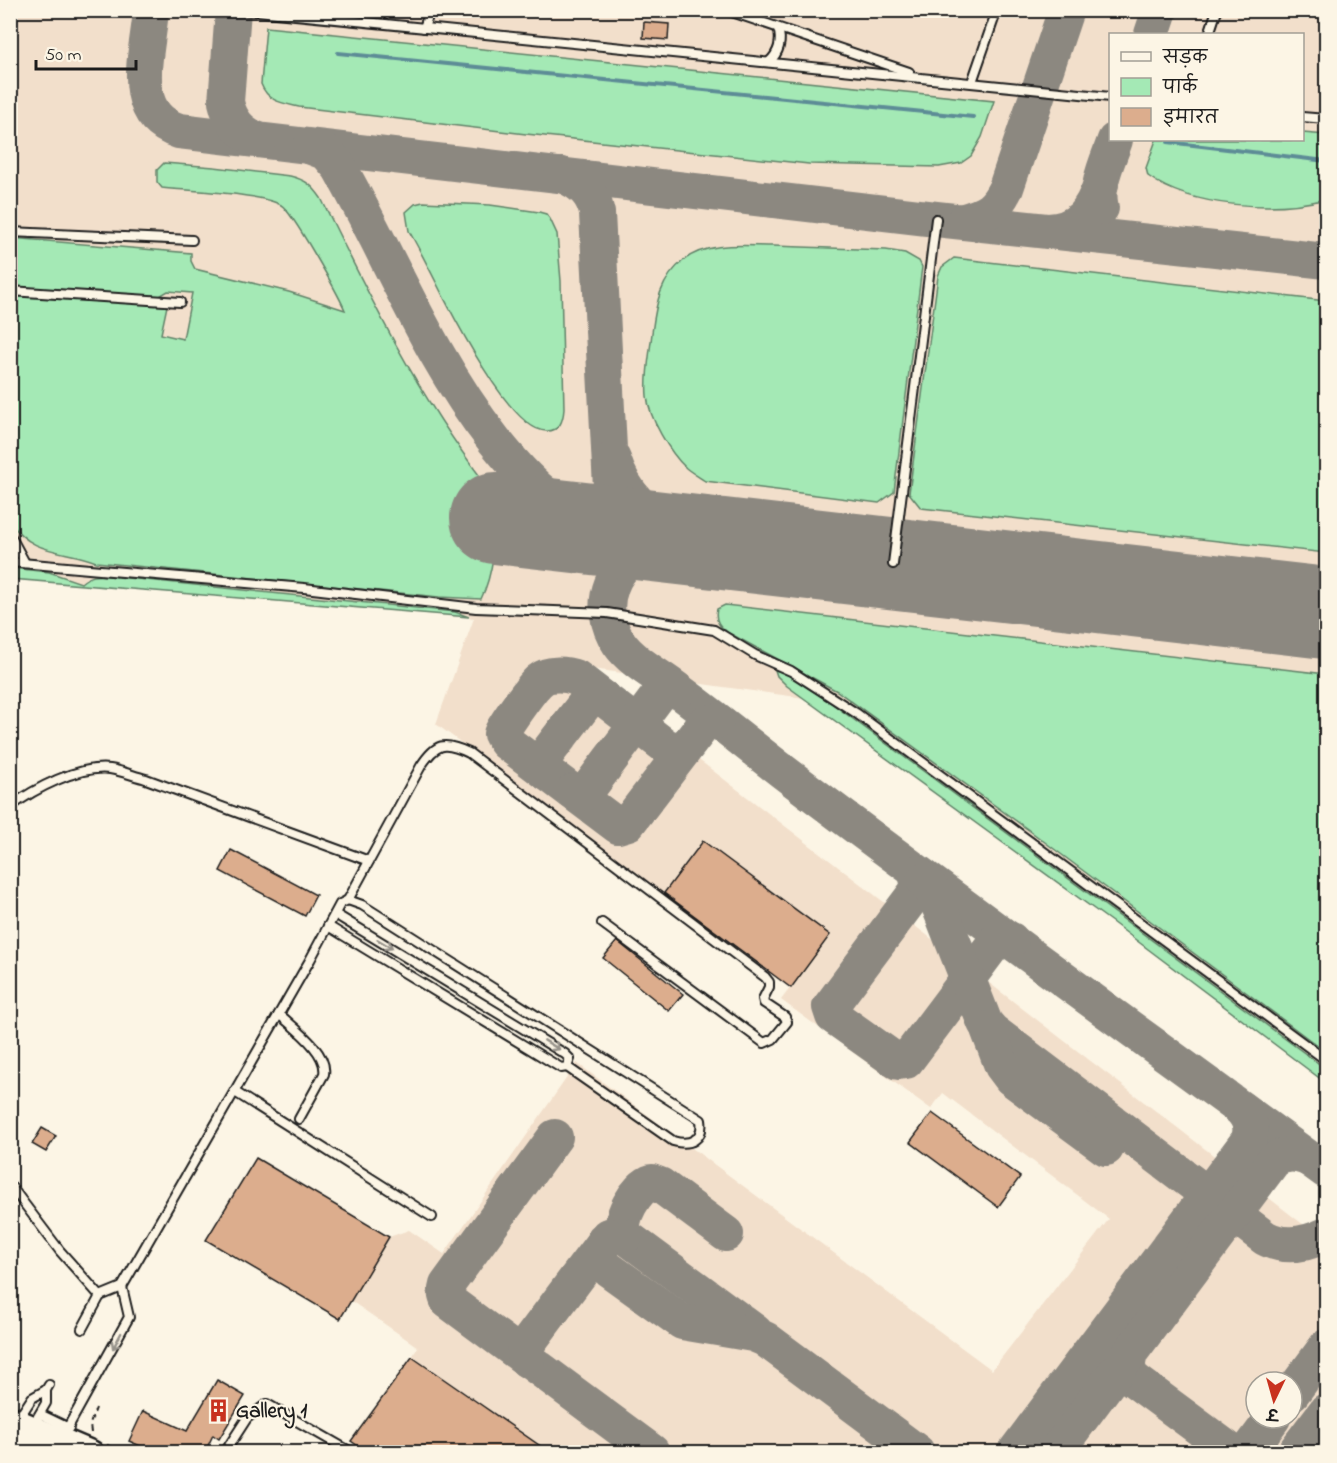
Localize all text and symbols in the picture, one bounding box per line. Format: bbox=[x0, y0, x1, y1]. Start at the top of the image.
scale bar bbox=[36, 33, 136, 71]
legend bbox=[1109, 33, 1304, 141]
text: 50 m bbox=[45, 43, 82, 69]
text: सड़क bbox=[1162, 46, 1208, 72]
text: पार्क bbox=[1162, 73, 1198, 102]
text: इमारत bbox=[1163, 106, 1219, 132]
one-way arrow bbox=[376, 938, 393, 950]
one-way arrow bbox=[543, 1040, 560, 1052]
one-way arrow bbox=[110, 1332, 122, 1350]
north arrow bbox=[1244, 1370, 1304, 1430]
building icon: Gallery 1 bbox=[205, 1397, 231, 1423]
place label: Gallery 1 bbox=[236, 1397, 307, 1429]
text: उ bbox=[1265, 1400, 1281, 1426]

